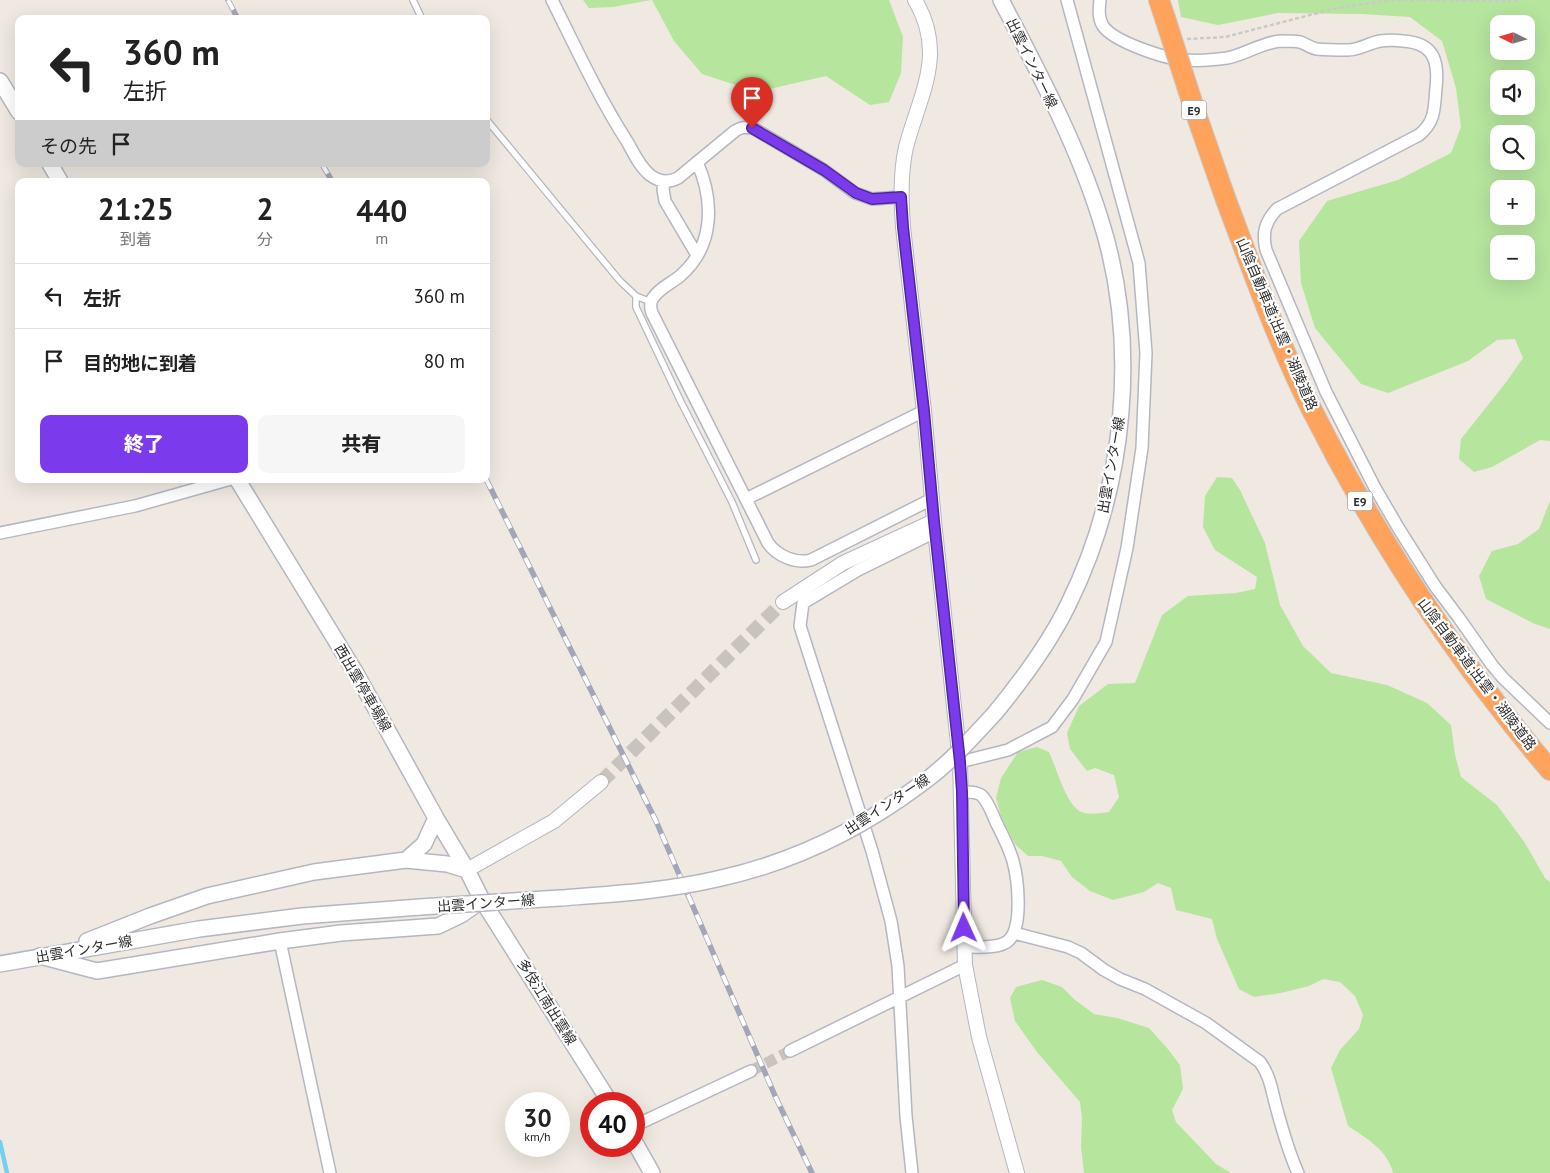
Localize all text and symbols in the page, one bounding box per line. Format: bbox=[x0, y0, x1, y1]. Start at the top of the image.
street label: 出雲インター線 bbox=[1002, 15, 1062, 111]
north arrow bbox=[1490, 15, 1535, 60]
map controls bbox=[1490, 15, 1535, 280]
text: 360 m bbox=[123, 29, 220, 75]
icon: left bbox=[40, 35, 105, 100]
button: sound bbox=[1490, 70, 1535, 115]
text: 左折 bbox=[123, 77, 167, 105]
pin bbox=[731, 77, 773, 128]
icon: arrive bbox=[738, 84, 766, 112]
road number: E9 bbox=[1182, 100, 1206, 120]
button: search bbox=[1490, 125, 1535, 170]
icon: arrive bbox=[107, 130, 135, 158]
text: その先 bbox=[40, 134, 97, 158]
button: + bbox=[1490, 180, 1535, 225]
text: 21:25 bbox=[98, 189, 174, 228]
text: 2 bbox=[257, 189, 274, 228]
text: 440 bbox=[356, 191, 407, 230]
text: m bbox=[375, 228, 388, 248]
text: 到着 bbox=[120, 229, 152, 249]
text: 分 bbox=[257, 229, 273, 249]
street label: 山陰自動車道;出雲・湖陵道路 bbox=[1232, 235, 1322, 413]
button: − bbox=[1490, 235, 1535, 280]
icon: left bbox=[40, 282, 68, 310]
text: 360 m bbox=[413, 284, 465, 308]
text: 左折 bbox=[83, 286, 121, 310]
icon: arrive bbox=[40, 347, 68, 375]
text: 80 m bbox=[424, 349, 465, 373]
text: 目的地に到着 bbox=[83, 351, 197, 375]
button: 終了 bbox=[40, 415, 248, 473]
button: 共有 bbox=[258, 415, 465, 473]
street label: 出雲インター線 bbox=[1094, 415, 1128, 515]
road number: E9 bbox=[1348, 492, 1372, 511]
street label: 山陰自動車道;出雲・湖陵道路 bbox=[1414, 594, 1540, 754]
street label: 西出雲停車場線 bbox=[331, 641, 395, 735]
street label: 出雲インター線 bbox=[841, 770, 933, 838]
street label: 出雲インター線 bbox=[436, 891, 536, 915]
position arrow bbox=[937, 901, 989, 953]
street label: 出雲インター線 bbox=[34, 932, 134, 966]
street label: 多伎江南出雲線 bbox=[513, 956, 581, 1048]
speed limit sign: 40 bbox=[580, 1092, 645, 1157]
text: 30 bbox=[523, 1102, 552, 1134]
text: km/h bbox=[524, 1129, 551, 1144]

